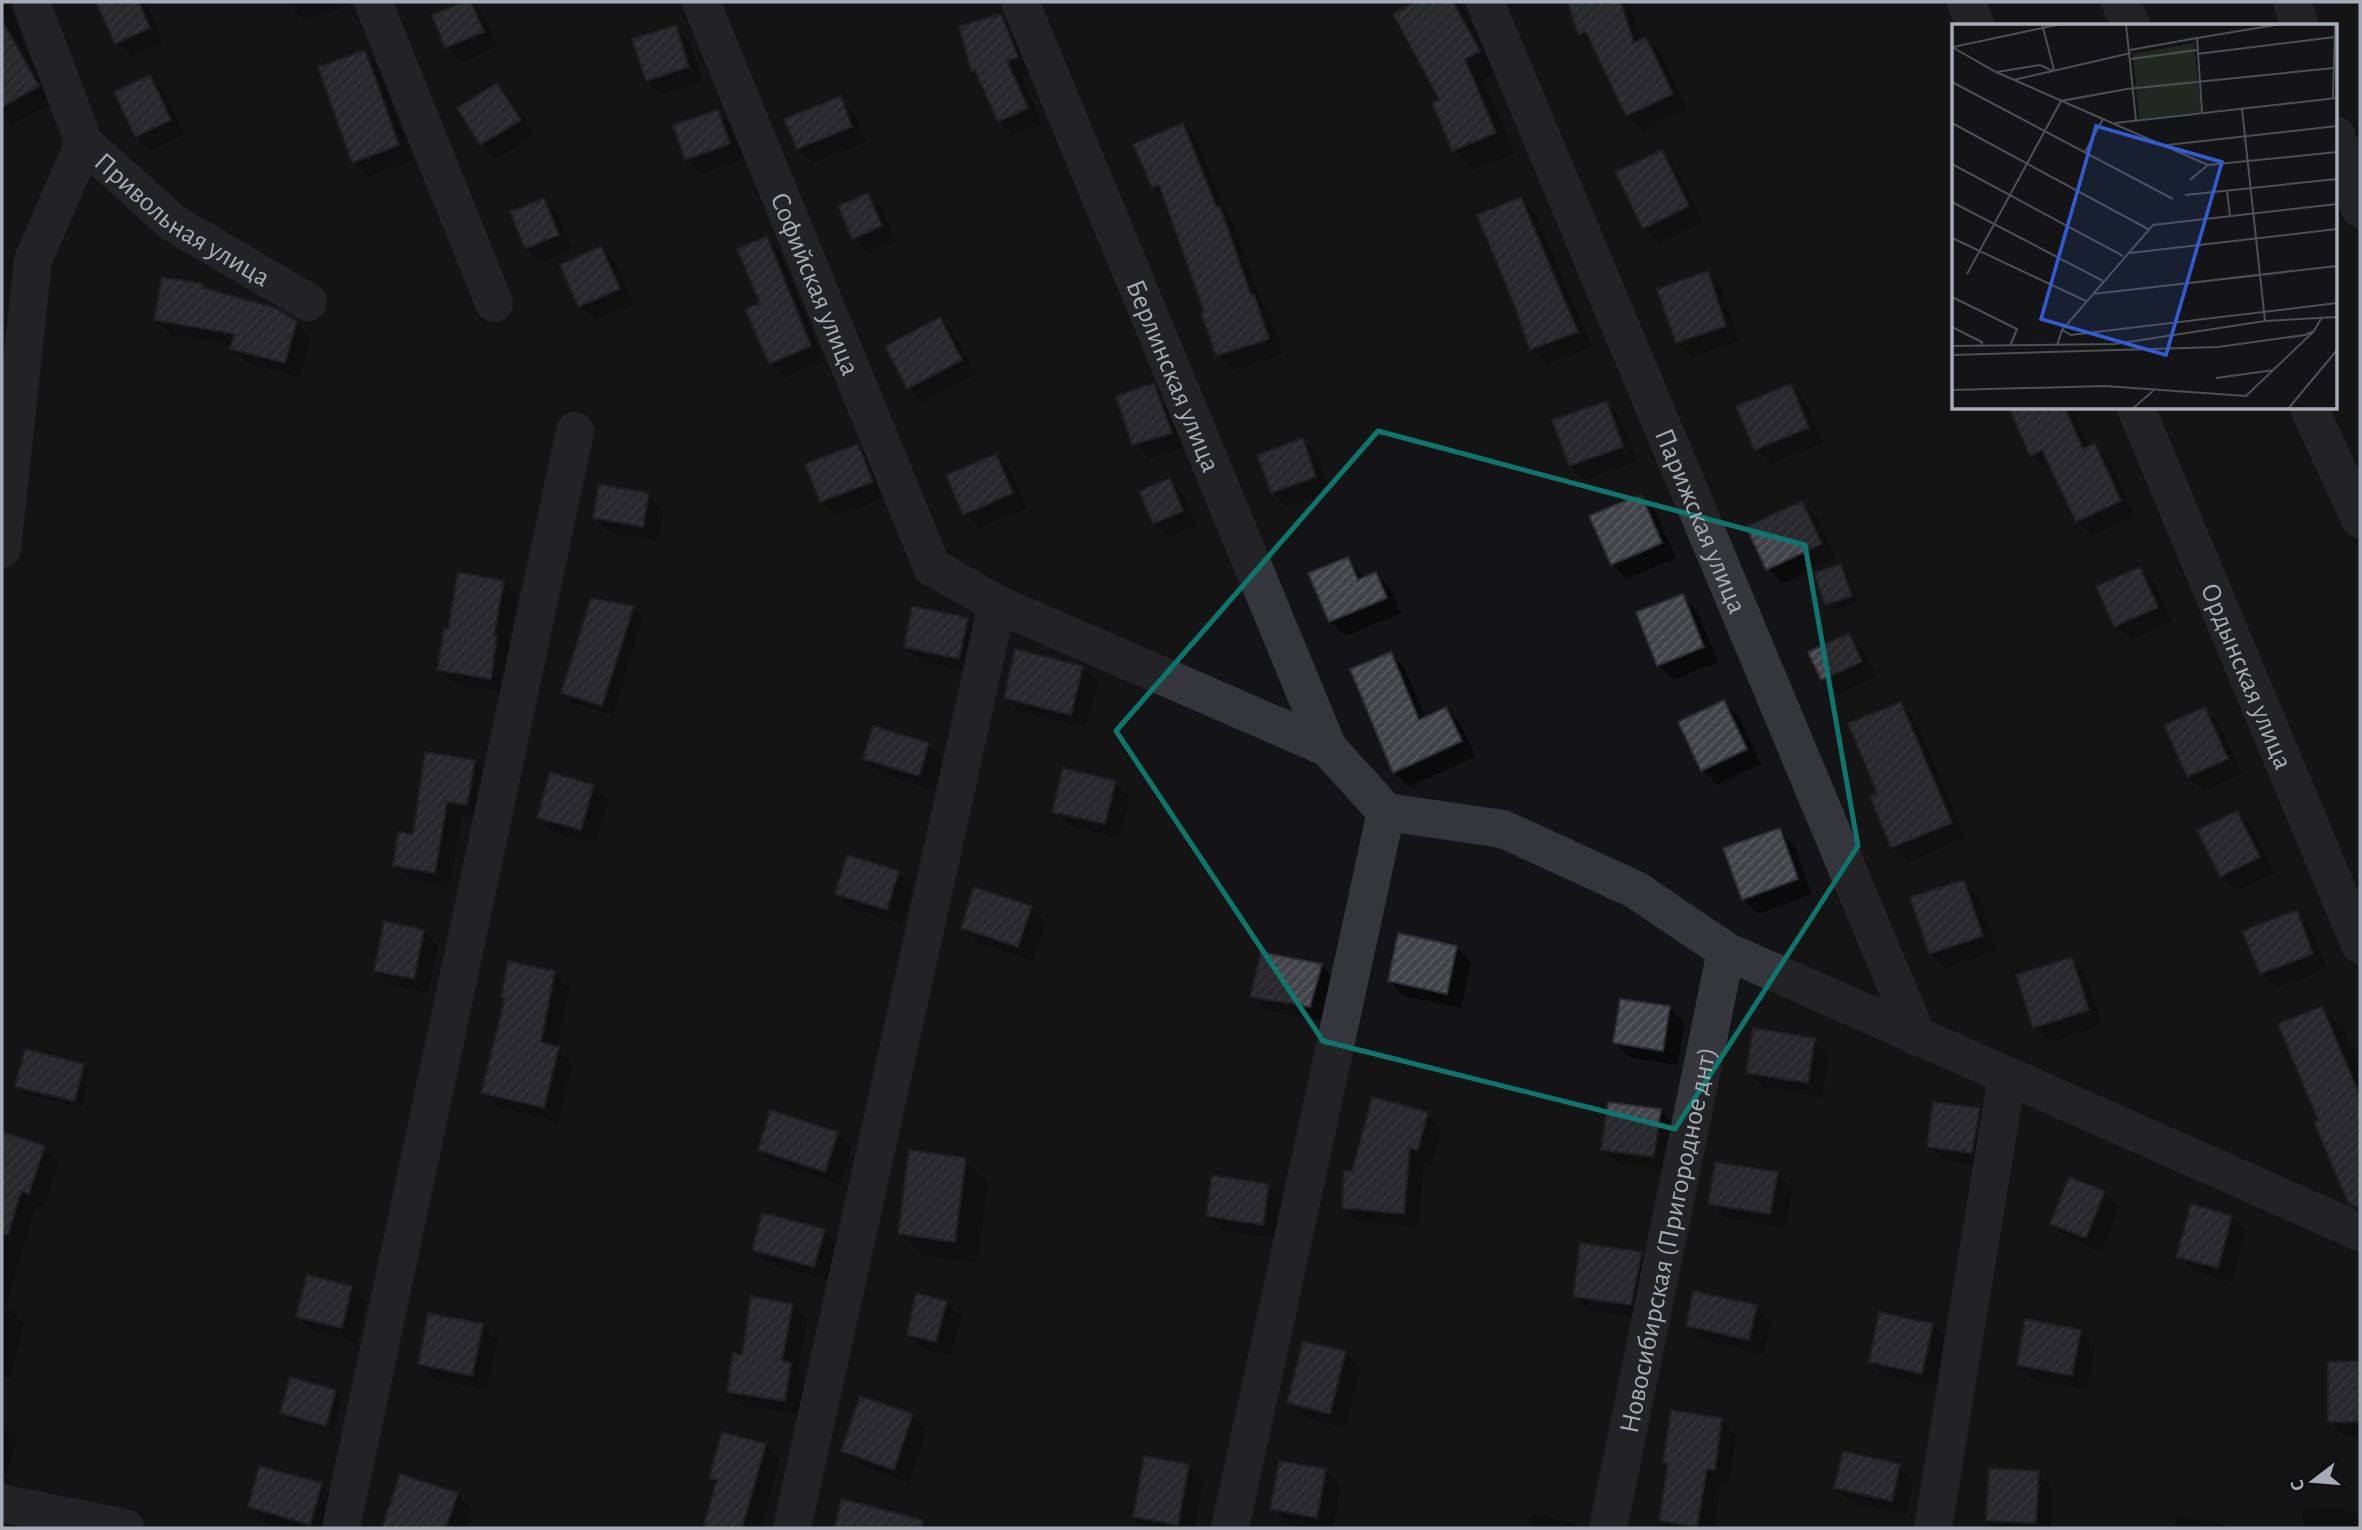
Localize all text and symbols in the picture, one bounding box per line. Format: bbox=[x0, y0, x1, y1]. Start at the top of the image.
inset map bbox=[1952, 24, 2338, 410]
street label: Привольная улица bbox=[89, 148, 275, 293]
street label: Софийская улица bbox=[764, 189, 864, 380]
street label: Берлинская улица bbox=[1120, 276, 1225, 477]
street label: Парижская улица bbox=[1649, 425, 1751, 618]
street label: Ордынская улица bbox=[2195, 579, 2297, 774]
street label: Новосибирская (Пригородное днт) bbox=[1616, 1045, 1722, 1436]
north arrow bbox=[2278, 1446, 2348, 1516]
text: С bbox=[2288, 1478, 2309, 1493]

